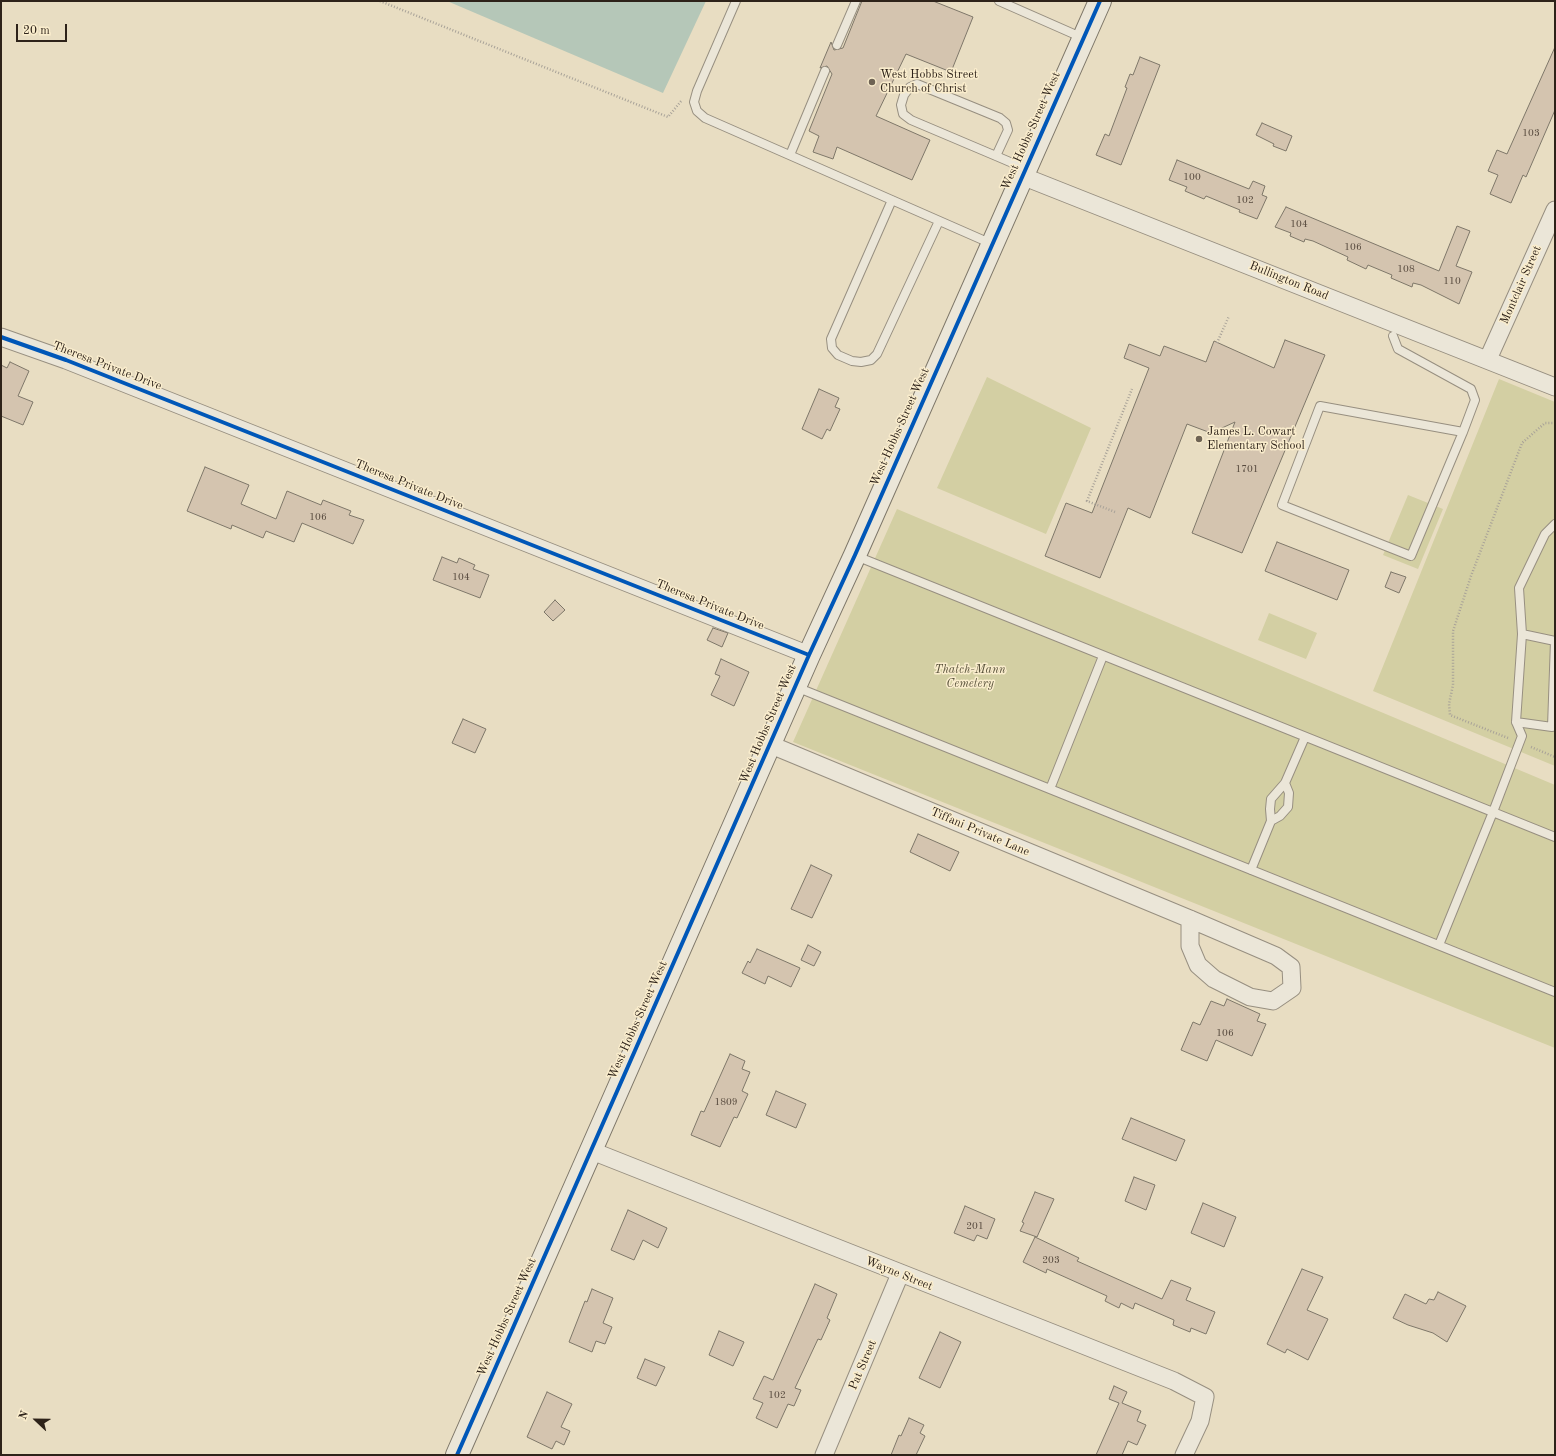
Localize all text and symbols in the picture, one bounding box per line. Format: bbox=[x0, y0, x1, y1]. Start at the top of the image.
scale bar bbox=[18, 16, 69, 42]
text: 20 m bbox=[23, 25, 50, 37]
place label: West Hobbs Street Church of Christ bbox=[880, 68, 978, 96]
street label: West Hobbs Street West bbox=[998, 70, 1064, 192]
marker: West Hobbs Street Church of Christ bbox=[867, 77, 877, 87]
house number: 103 bbox=[1522, 127, 1540, 139]
house number: 100 bbox=[1183, 171, 1201, 183]
house number: 102 bbox=[1236, 194, 1254, 206]
house number: 104 bbox=[1290, 218, 1308, 230]
house number: 106 bbox=[1344, 241, 1362, 253]
street label: Montclair Street bbox=[1497, 244, 1545, 326]
street label: Bullington Road bbox=[1247, 259, 1331, 303]
house number: 108 bbox=[1397, 263, 1415, 275]
house number: 110 bbox=[1443, 275, 1461, 287]
street label: Theresa Private Drive bbox=[50, 339, 164, 393]
street label: West Hobbs Street West bbox=[867, 366, 933, 488]
place label: James L. Cowart Elementary School bbox=[1207, 425, 1305, 453]
marker: James L. Cowart Elementary School bbox=[1194, 434, 1204, 444]
street label: Theresa Private Drive bbox=[353, 457, 465, 513]
house number: 1701 bbox=[1235, 463, 1259, 475]
house number: 106 bbox=[309, 511, 327, 523]
house number: 104 bbox=[452, 571, 470, 583]
street label: Theresa Private Drive bbox=[654, 577, 766, 633]
street label: West Hobbs Street West bbox=[736, 662, 800, 786]
park label: Thatch-Mann Cemetery bbox=[934, 663, 1006, 691]
street label: Tiffani Private Lane bbox=[928, 805, 1032, 859]
street label: West Hobbs Street West bbox=[605, 959, 671, 1081]
house number: 106 bbox=[1216, 1027, 1234, 1039]
house number: 1809 bbox=[714, 1096, 738, 1108]
house number: 201 bbox=[966, 1220, 984, 1232]
street label: Wayne Street bbox=[863, 1254, 935, 1294]
house number: 203 bbox=[1042, 1254, 1060, 1266]
street label: West Hobbs Street West bbox=[474, 1256, 540, 1378]
street label: Pat Street bbox=[846, 1338, 880, 1392]
house number: 102 bbox=[768, 1389, 786, 1401]
north arrow bbox=[16, 1400, 56, 1440]
text: N bbox=[18, 1409, 31, 1421]

